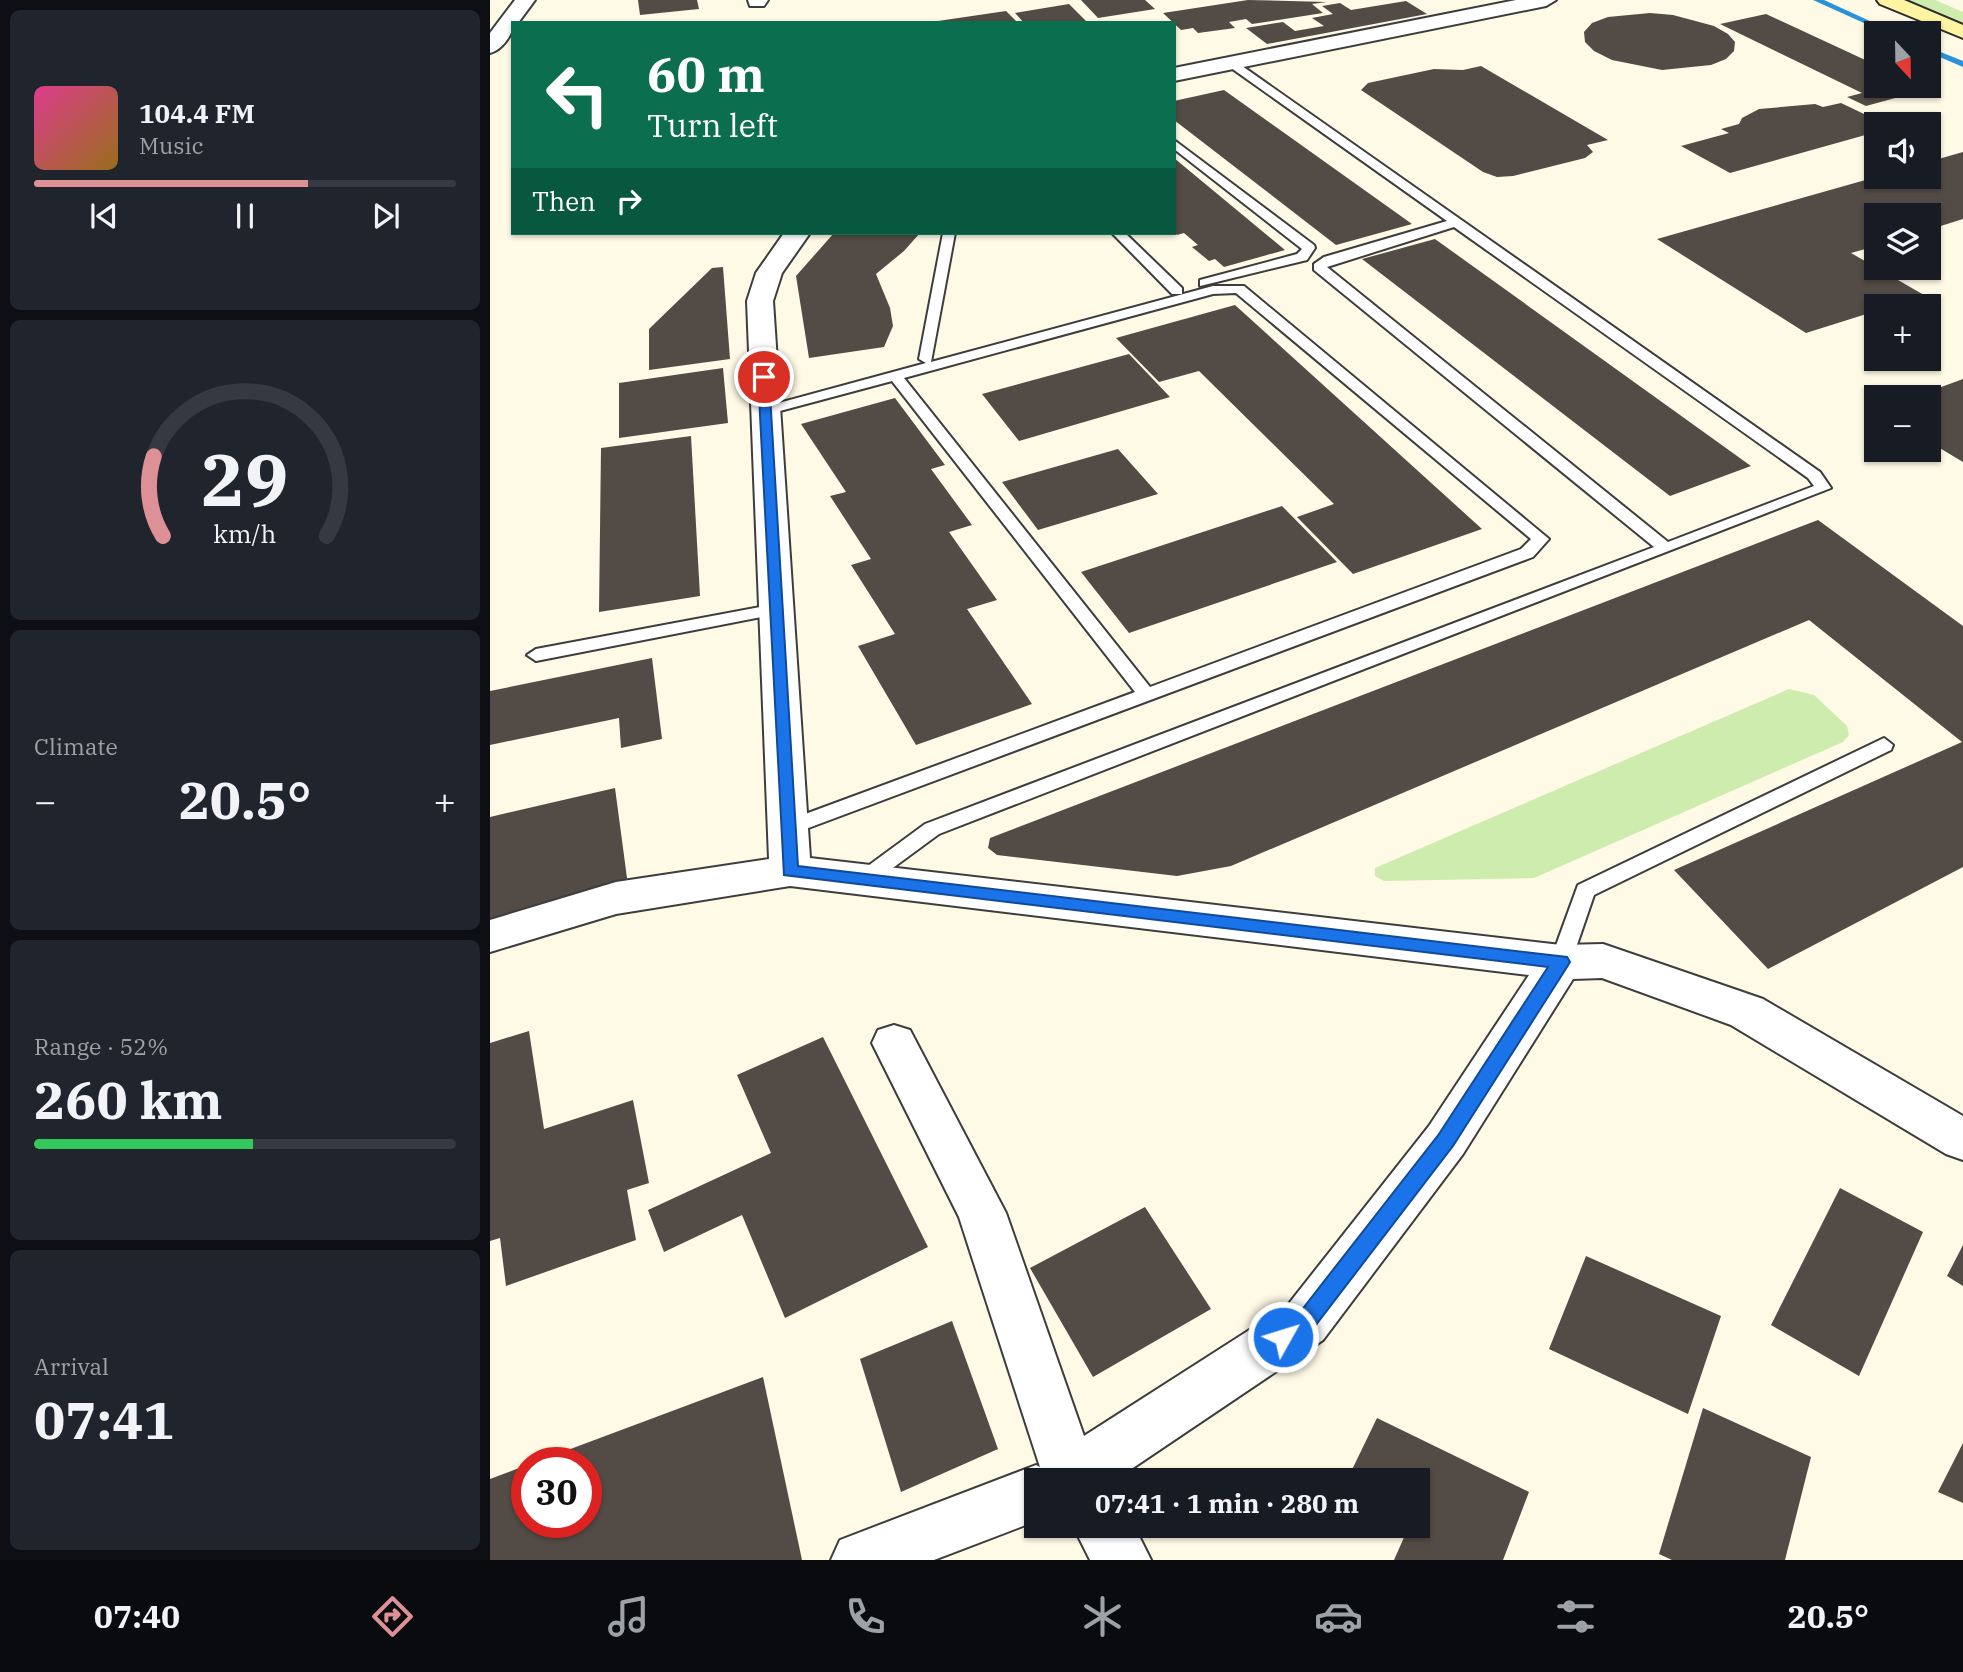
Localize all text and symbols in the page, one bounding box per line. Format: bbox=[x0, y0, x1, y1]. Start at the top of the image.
north arrow bbox=[1864, 21, 1941, 98]
map controls bbox=[1864, 21, 1941, 462]
text: 60 m bbox=[647, 42, 765, 105]
icon: left bbox=[532, 49, 623, 140]
text: 104.4 FM bbox=[139, 96, 255, 130]
text: Turn left bbox=[647, 104, 778, 146]
button: sound bbox=[1864, 112, 1941, 189]
text: Music bbox=[139, 130, 204, 160]
icon: right bbox=[610, 182, 648, 220]
text: Then bbox=[532, 184, 596, 218]
icon: previous bbox=[85, 197, 123, 235]
icon: pause bbox=[226, 197, 264, 235]
icon: next bbox=[367, 197, 405, 235]
button: layers bbox=[1864, 203, 1941, 280]
button: + bbox=[1864, 294, 1941, 371]
pin bbox=[734, 347, 794, 407]
icon: arrive bbox=[745, 358, 783, 396]
button: − bbox=[1864, 385, 1941, 462]
text: 29 bbox=[201, 431, 289, 526]
text: km/h bbox=[213, 517, 277, 550]
text: Climate bbox=[34, 731, 118, 761]
text: 20.5° bbox=[179, 766, 311, 833]
text: − bbox=[34, 776, 57, 825]
text: + bbox=[433, 776, 456, 825]
text: Range · 52% bbox=[34, 1031, 168, 1061]
text: 260 km bbox=[34, 1066, 223, 1133]
position arrow bbox=[1246, 1300, 1320, 1374]
text: Arrival bbox=[34, 1351, 109, 1381]
text: 07:41 bbox=[34, 1386, 175, 1453]
speed limit sign: 30 bbox=[511, 1447, 602, 1538]
text: 07:41 · 1 min · 280 m bbox=[1095, 1486, 1359, 1520]
icon: directions bbox=[368, 1592, 417, 1641]
icon: music bbox=[604, 1592, 653, 1641]
icon: phone bbox=[841, 1592, 890, 1641]
icon: climate bbox=[1078, 1592, 1127, 1641]
icon: car bbox=[1314, 1592, 1363, 1641]
icon: filters bbox=[1551, 1592, 1600, 1641]
text: 07:40 bbox=[94, 1595, 180, 1637]
text: 20.5° bbox=[1787, 1595, 1869, 1637]

